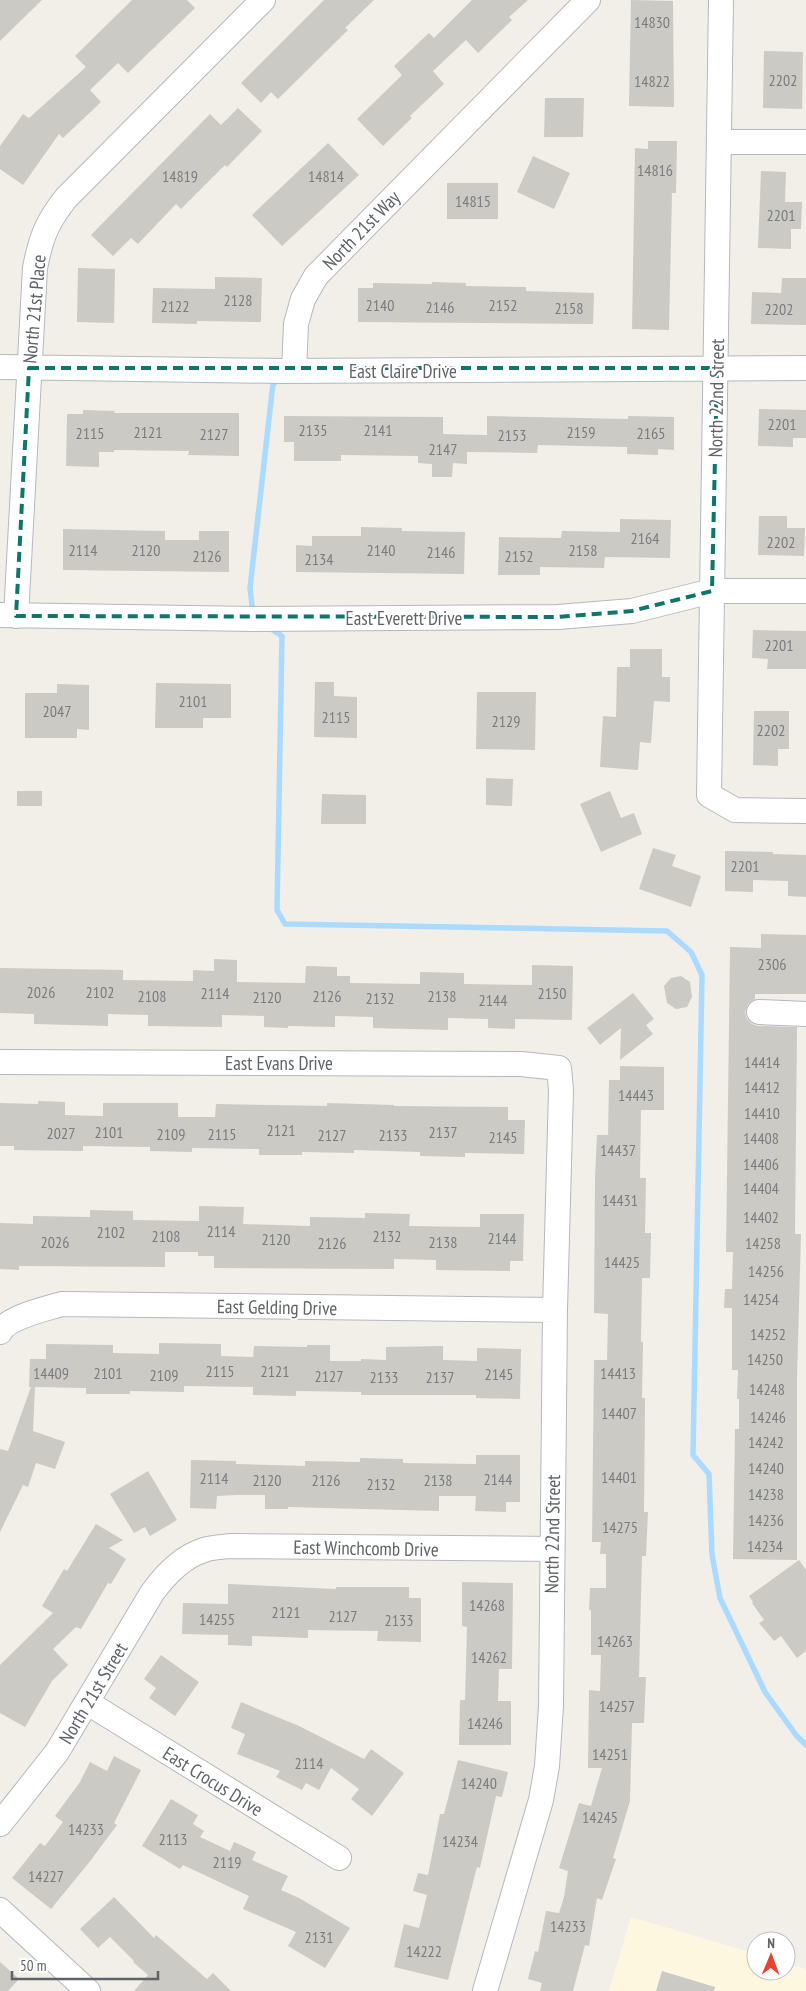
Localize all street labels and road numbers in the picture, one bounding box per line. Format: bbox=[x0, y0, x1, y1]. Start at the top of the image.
street label: North 21st Way bbox=[317, 185, 405, 275]
street label: North 21st Place bbox=[17, 253, 51, 365]
street label: North 22nd Street bbox=[703, 338, 729, 458]
street label: East Claire Drive bbox=[349, 359, 457, 383]
street label: East Everett Drive bbox=[346, 606, 463, 630]
street label: East Evans Drive bbox=[225, 1051, 333, 1075]
street label: East Gelding Drive bbox=[217, 1294, 338, 1320]
street label: North 22nd Street bbox=[539, 1474, 565, 1594]
street label: East Winchcomb Drive bbox=[293, 1535, 439, 1561]
street label: North 21st Street bbox=[53, 1637, 133, 1748]
street label: East Crocus Drive bbox=[159, 1741, 268, 1821]

